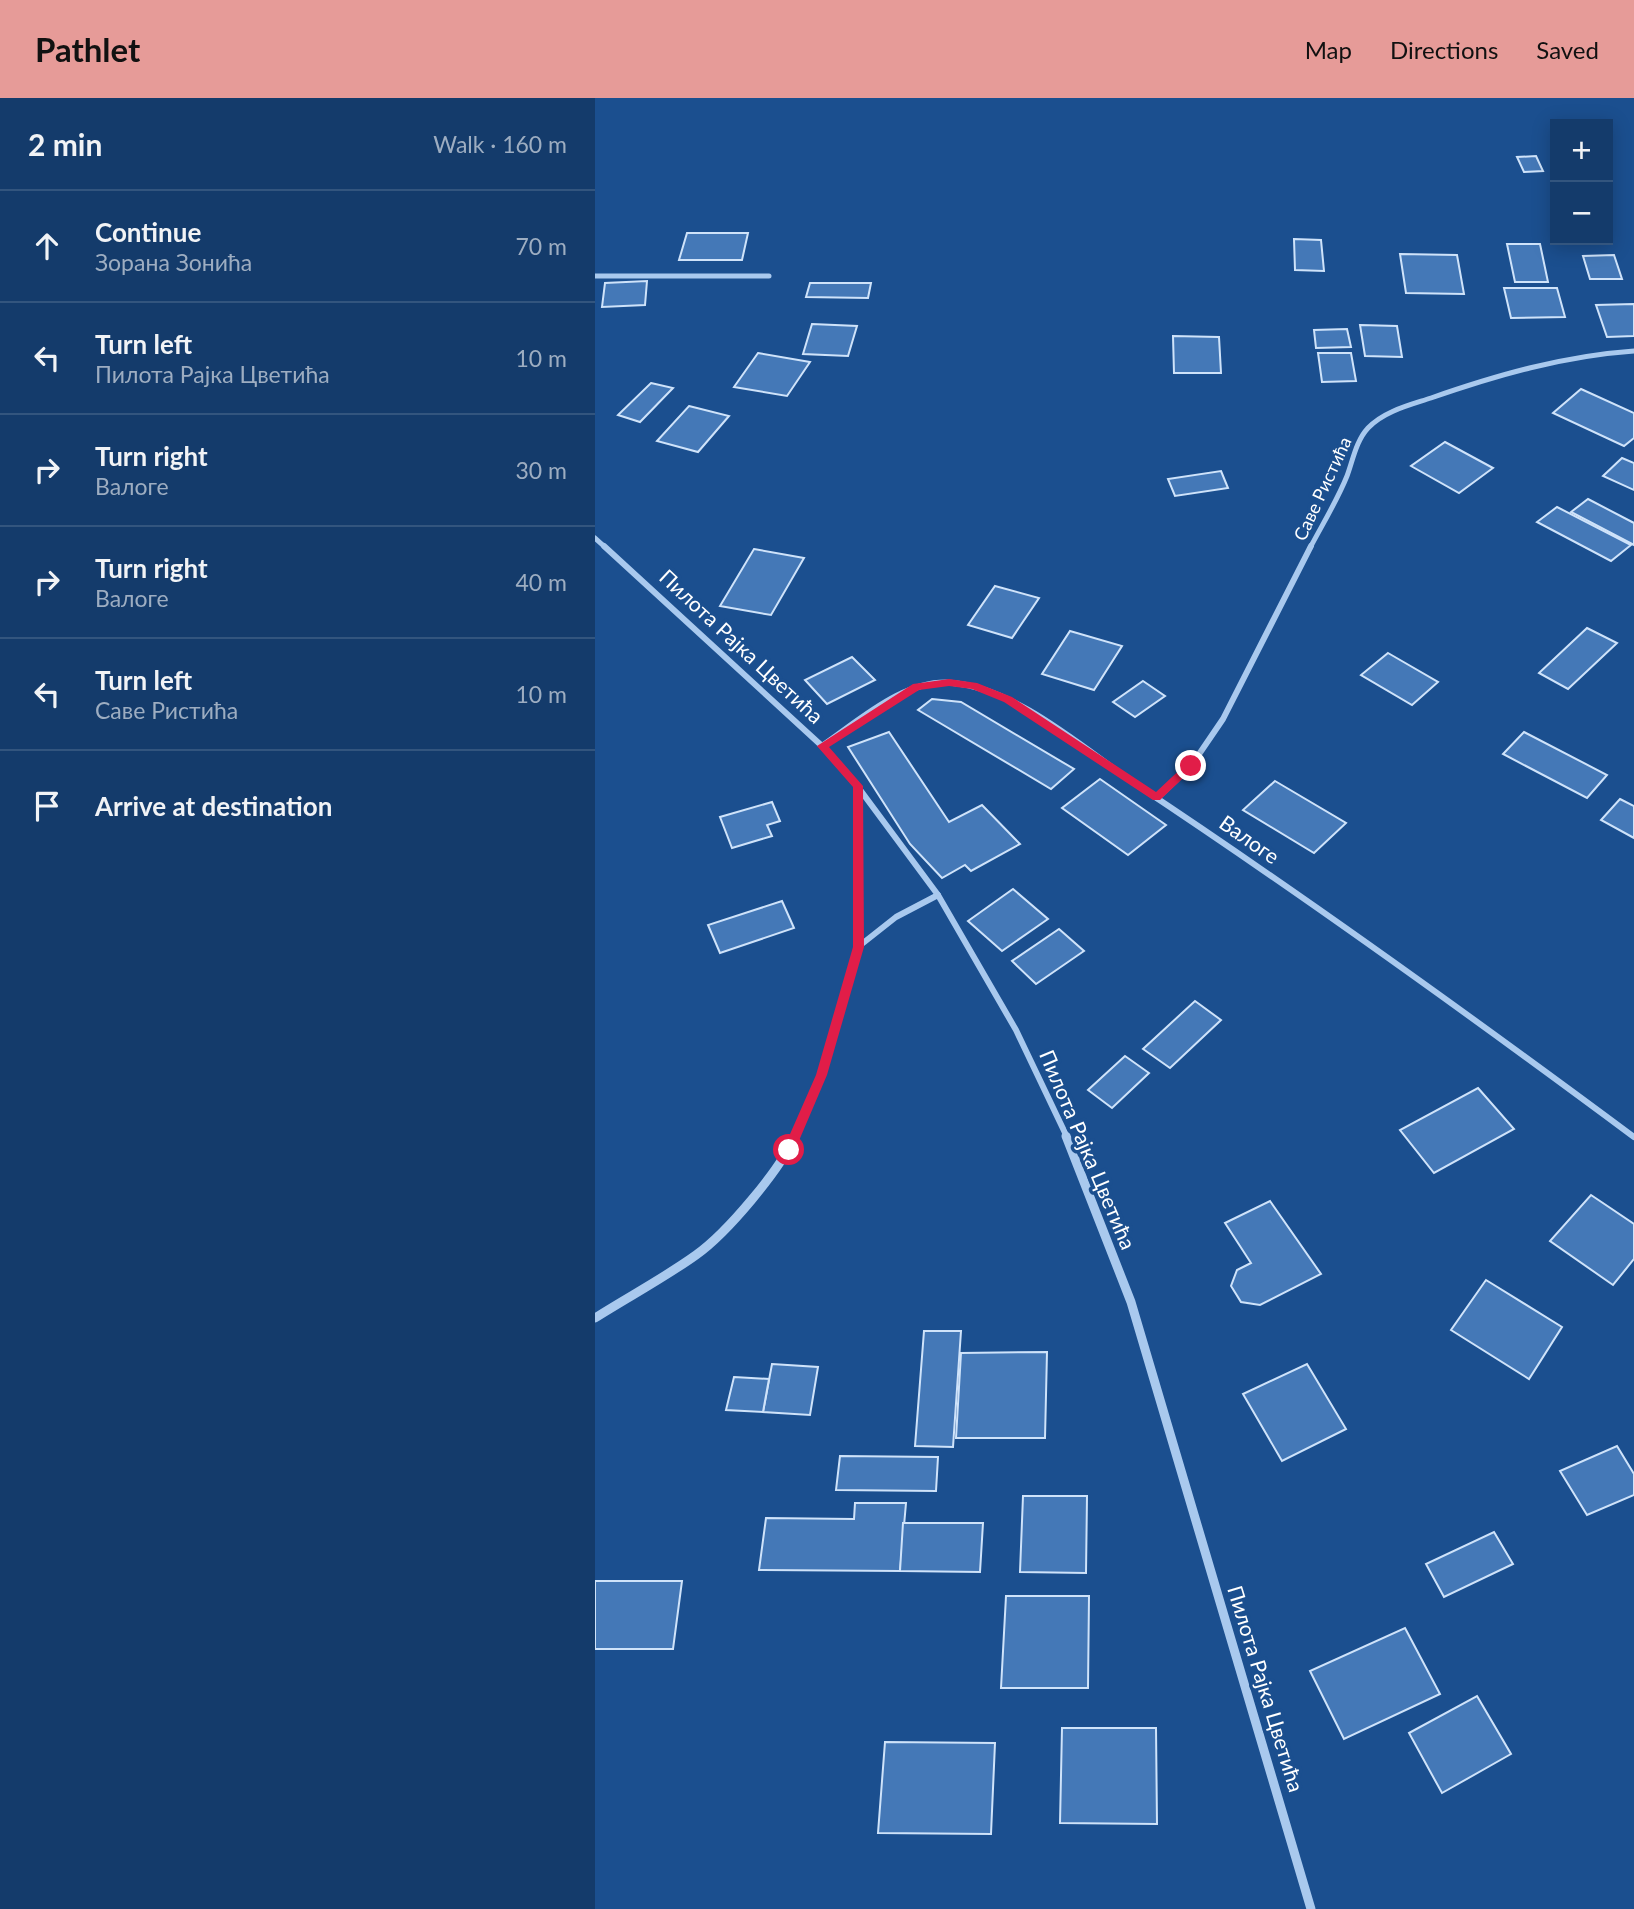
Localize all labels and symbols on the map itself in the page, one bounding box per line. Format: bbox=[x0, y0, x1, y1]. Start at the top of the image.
street label: Саве Ристића bbox=[1288, 433, 1356, 544]
street label: Пилота Рајка Цветића bbox=[655, 564, 829, 728]
route end bbox=[1175, 750, 1206, 781]
street label: Валоге bbox=[1215, 809, 1285, 868]
street label: Пилота Рајка Цветића bbox=[1035, 1046, 1142, 1253]
route start bbox=[773, 1134, 804, 1165]
street label: Пилота Рајка Цветића bbox=[1223, 1582, 1310, 1795]

